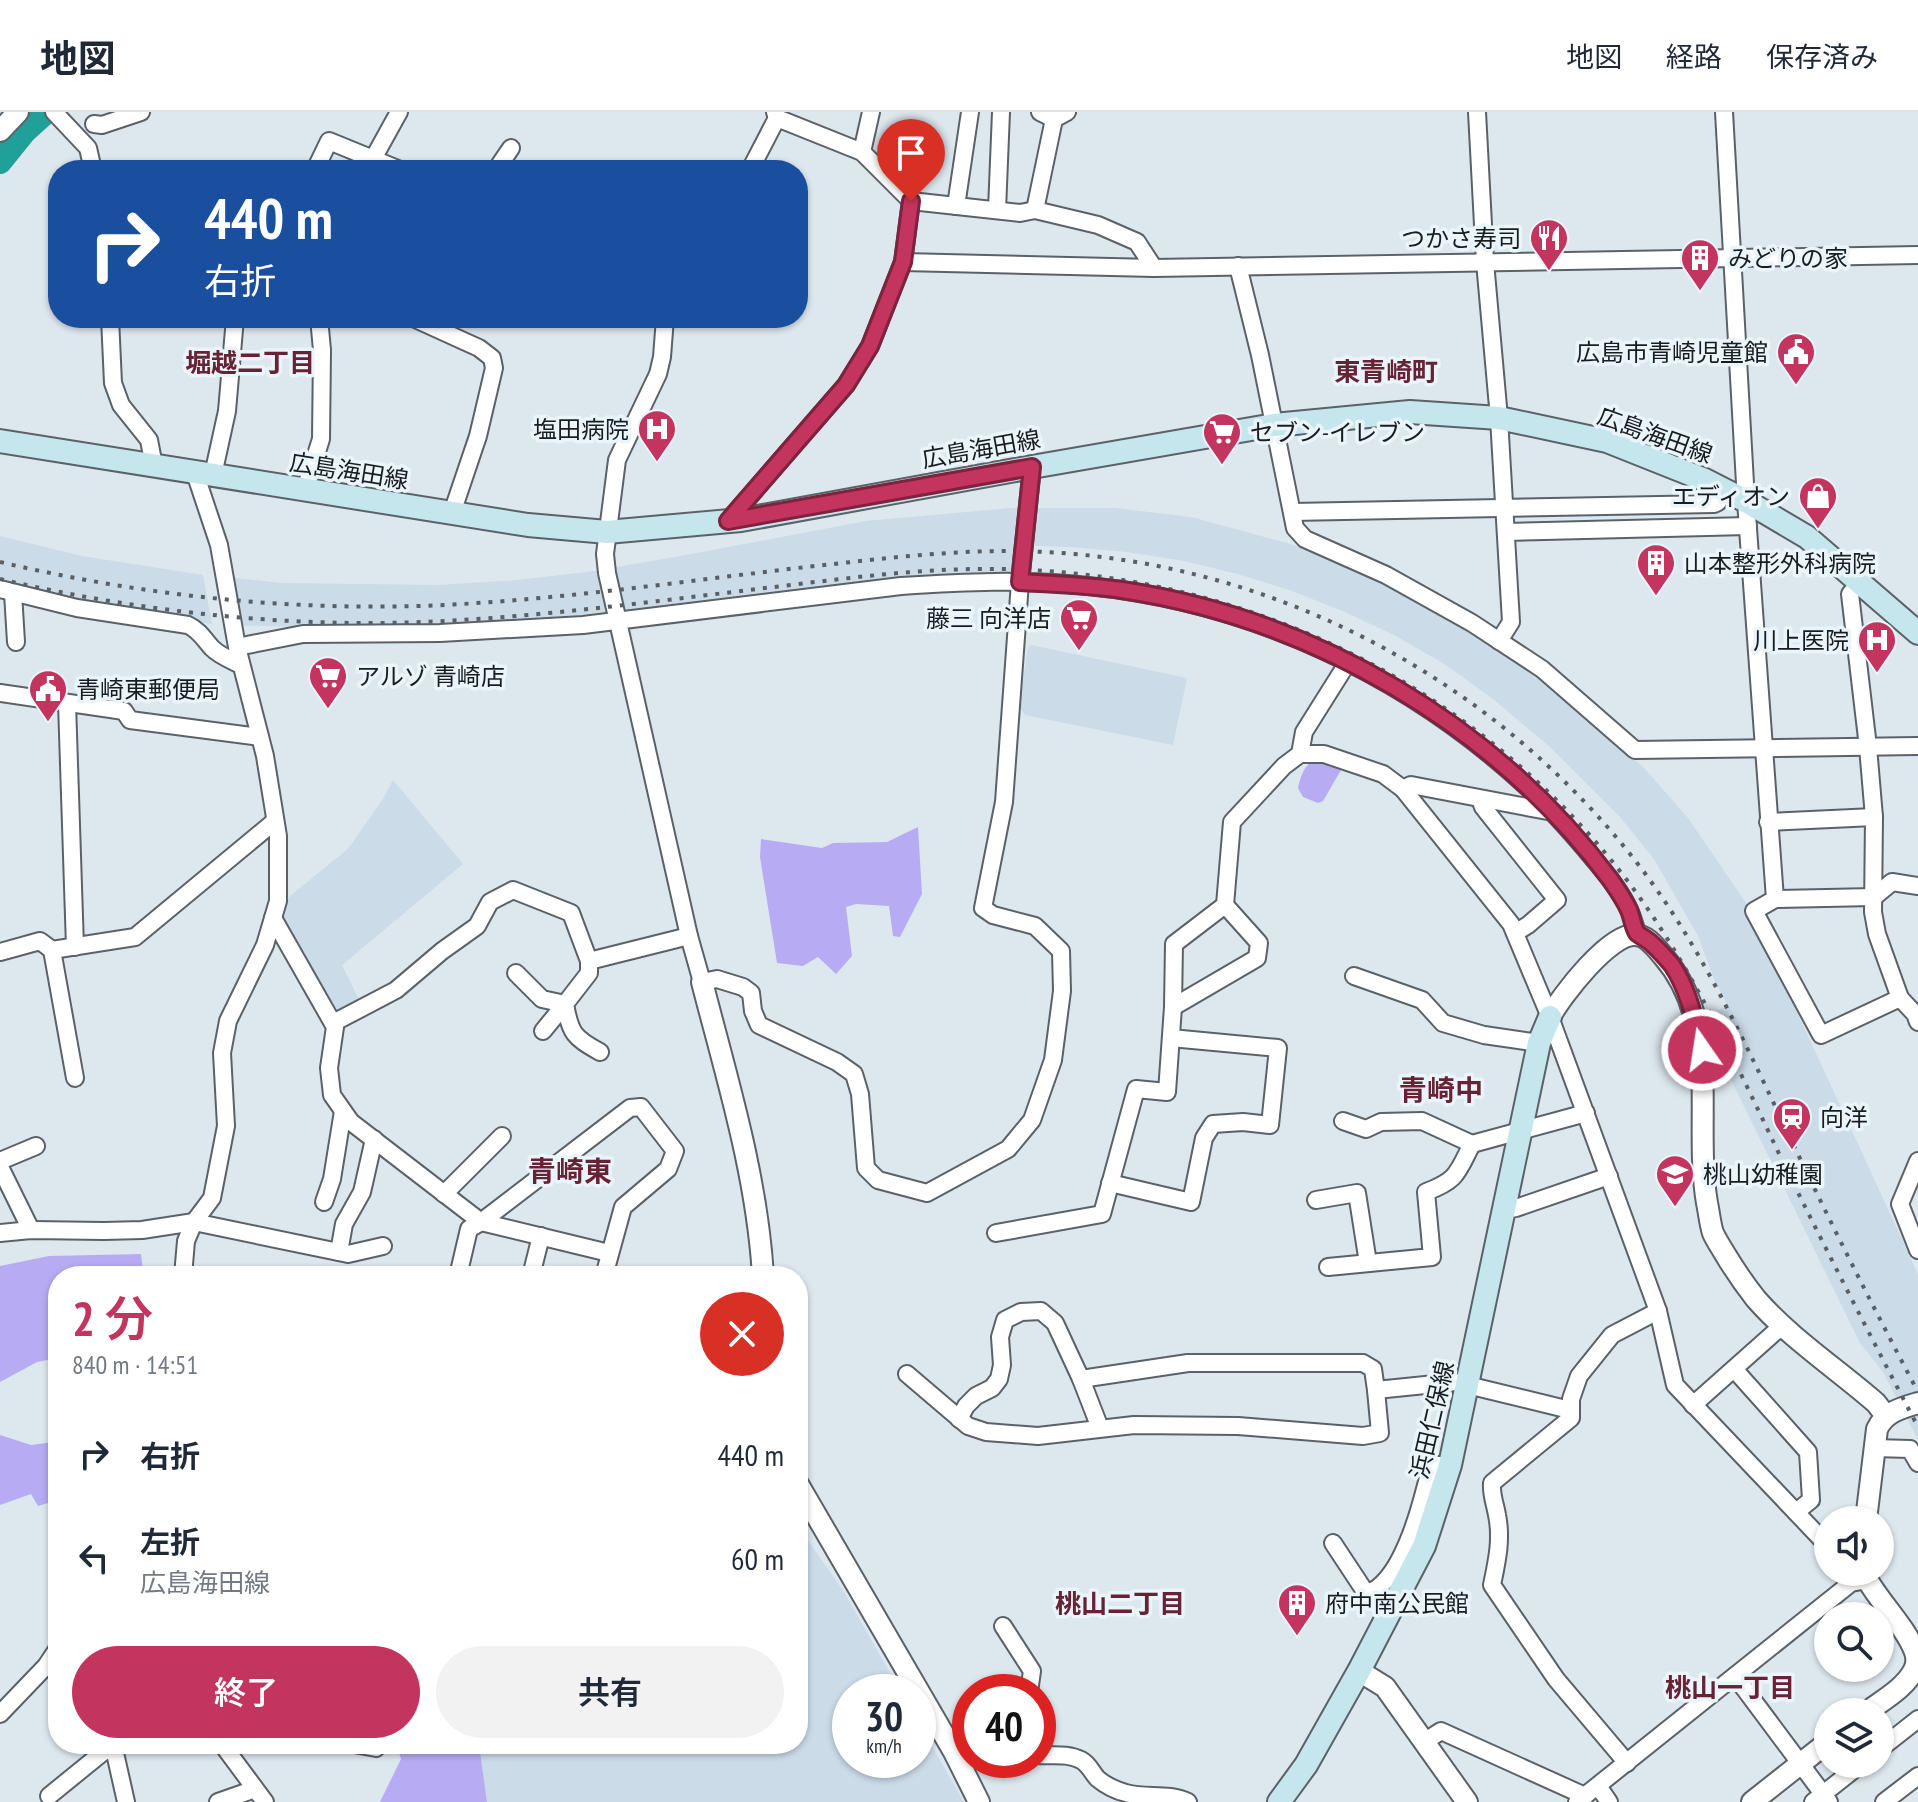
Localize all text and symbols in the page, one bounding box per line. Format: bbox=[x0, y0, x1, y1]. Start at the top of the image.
text: 地図 bbox=[40, 33, 116, 82]
text: 地図 bbox=[1566, 38, 1622, 75]
text: 経路 bbox=[1666, 38, 1722, 75]
text: 保存済み bbox=[1766, 38, 1878, 75]
pin bbox=[877, 119, 945, 201]
icon: arrive bbox=[889, 131, 933, 175]
text: 440 m bbox=[204, 182, 333, 254]
icon: right bbox=[72, 192, 176, 296]
restaurant icon: つかさ寿司 bbox=[1528, 217, 1570, 272]
place label: つかさ寿司 bbox=[1401, 223, 1521, 254]
building icon: みどりの家 bbox=[1679, 237, 1721, 292]
place label: みどりの家 bbox=[1728, 243, 1848, 274]
text: 右折 bbox=[204, 257, 276, 304]
public building icon: 広島市青崎児童館 bbox=[1775, 331, 1817, 386]
place label: 広島市青崎児童館 bbox=[1576, 337, 1768, 368]
district label: 堀越二丁目 bbox=[185, 346, 315, 379]
district label: 東青崎町 bbox=[1334, 355, 1438, 388]
street label: 広島海田線 bbox=[1593, 400, 1717, 470]
hospital icon: 塩田病院 bbox=[636, 408, 678, 463]
supermarket icon: セブン-イレブン bbox=[1201, 411, 1243, 466]
place label: 塩田病院 bbox=[533, 414, 629, 445]
place label: セブン-イレブン bbox=[1250, 417, 1425, 448]
street label: 広島海田線 bbox=[919, 423, 1043, 475]
street label: 広島海田線 bbox=[287, 446, 411, 496]
shop icon: エディオン bbox=[1797, 475, 1839, 530]
place label: エディオン bbox=[1672, 481, 1790, 512]
building icon: 山本整形外科病院 bbox=[1635, 542, 1677, 597]
place label: 山本整形外科病院 bbox=[1684, 548, 1876, 579]
supermarket icon: 藤三 向洋店 bbox=[1058, 597, 1100, 652]
place label: 藤三 向洋店 bbox=[926, 603, 1051, 634]
hospital icon: 川上医院 bbox=[1856, 619, 1898, 674]
place label: 川上医院 bbox=[1753, 625, 1849, 656]
supermarket icon: アルゾ 青崎店 bbox=[307, 655, 349, 710]
place label: アルゾ 青崎店 bbox=[356, 661, 505, 692]
public building icon: 青崎東郵便局 bbox=[27, 668, 69, 723]
place label: 青崎東郵便局 bbox=[76, 674, 220, 705]
position arrow bbox=[1660, 1008, 1744, 1092]
district label: 青崎中 bbox=[1399, 1071, 1483, 1108]
station icon: 向洋 bbox=[1771, 1096, 1813, 1151]
place label: 向洋 bbox=[1820, 1102, 1868, 1133]
district label: 青崎東 bbox=[528, 1152, 612, 1189]
school or university icon: 桃山幼稚園 bbox=[1654, 1153, 1696, 1208]
place label: 桃山幼稚園 bbox=[1703, 1159, 1823, 1190]
text: 2 分 bbox=[72, 1287, 153, 1349]
button: close bbox=[700, 1292, 784, 1376]
text: 840 m · 14:51 bbox=[72, 1348, 198, 1381]
street label: 浜田仁保線 bbox=[1403, 1358, 1461, 1482]
icon: right bbox=[72, 1432, 116, 1476]
text: 440 m bbox=[718, 1435, 784, 1474]
text: 右折 bbox=[140, 1436, 200, 1475]
map controls bbox=[1814, 1506, 1894, 1778]
button: sound bbox=[1814, 1506, 1894, 1586]
text: 左折 bbox=[140, 1522, 200, 1561]
icon: left bbox=[72, 1536, 116, 1580]
text: 60 m bbox=[731, 1539, 784, 1578]
text: 広島海田線 bbox=[140, 1566, 270, 1599]
building icon: 府中南公民館 bbox=[1276, 1582, 1318, 1637]
district label: 桃山二丁目 bbox=[1055, 1587, 1185, 1620]
place label: 府中南公民館 bbox=[1325, 1588, 1469, 1619]
button: search bbox=[1814, 1602, 1894, 1682]
button: 終了 bbox=[72, 1646, 420, 1738]
button: 共有 bbox=[436, 1646, 784, 1738]
district label: 桃山一丁目 bbox=[1665, 1671, 1795, 1704]
speed limit sign: 40 bbox=[952, 1674, 1056, 1778]
text: 30 bbox=[865, 1690, 903, 1742]
button: layers bbox=[1814, 1698, 1894, 1778]
text: km/h bbox=[866, 1733, 902, 1759]

